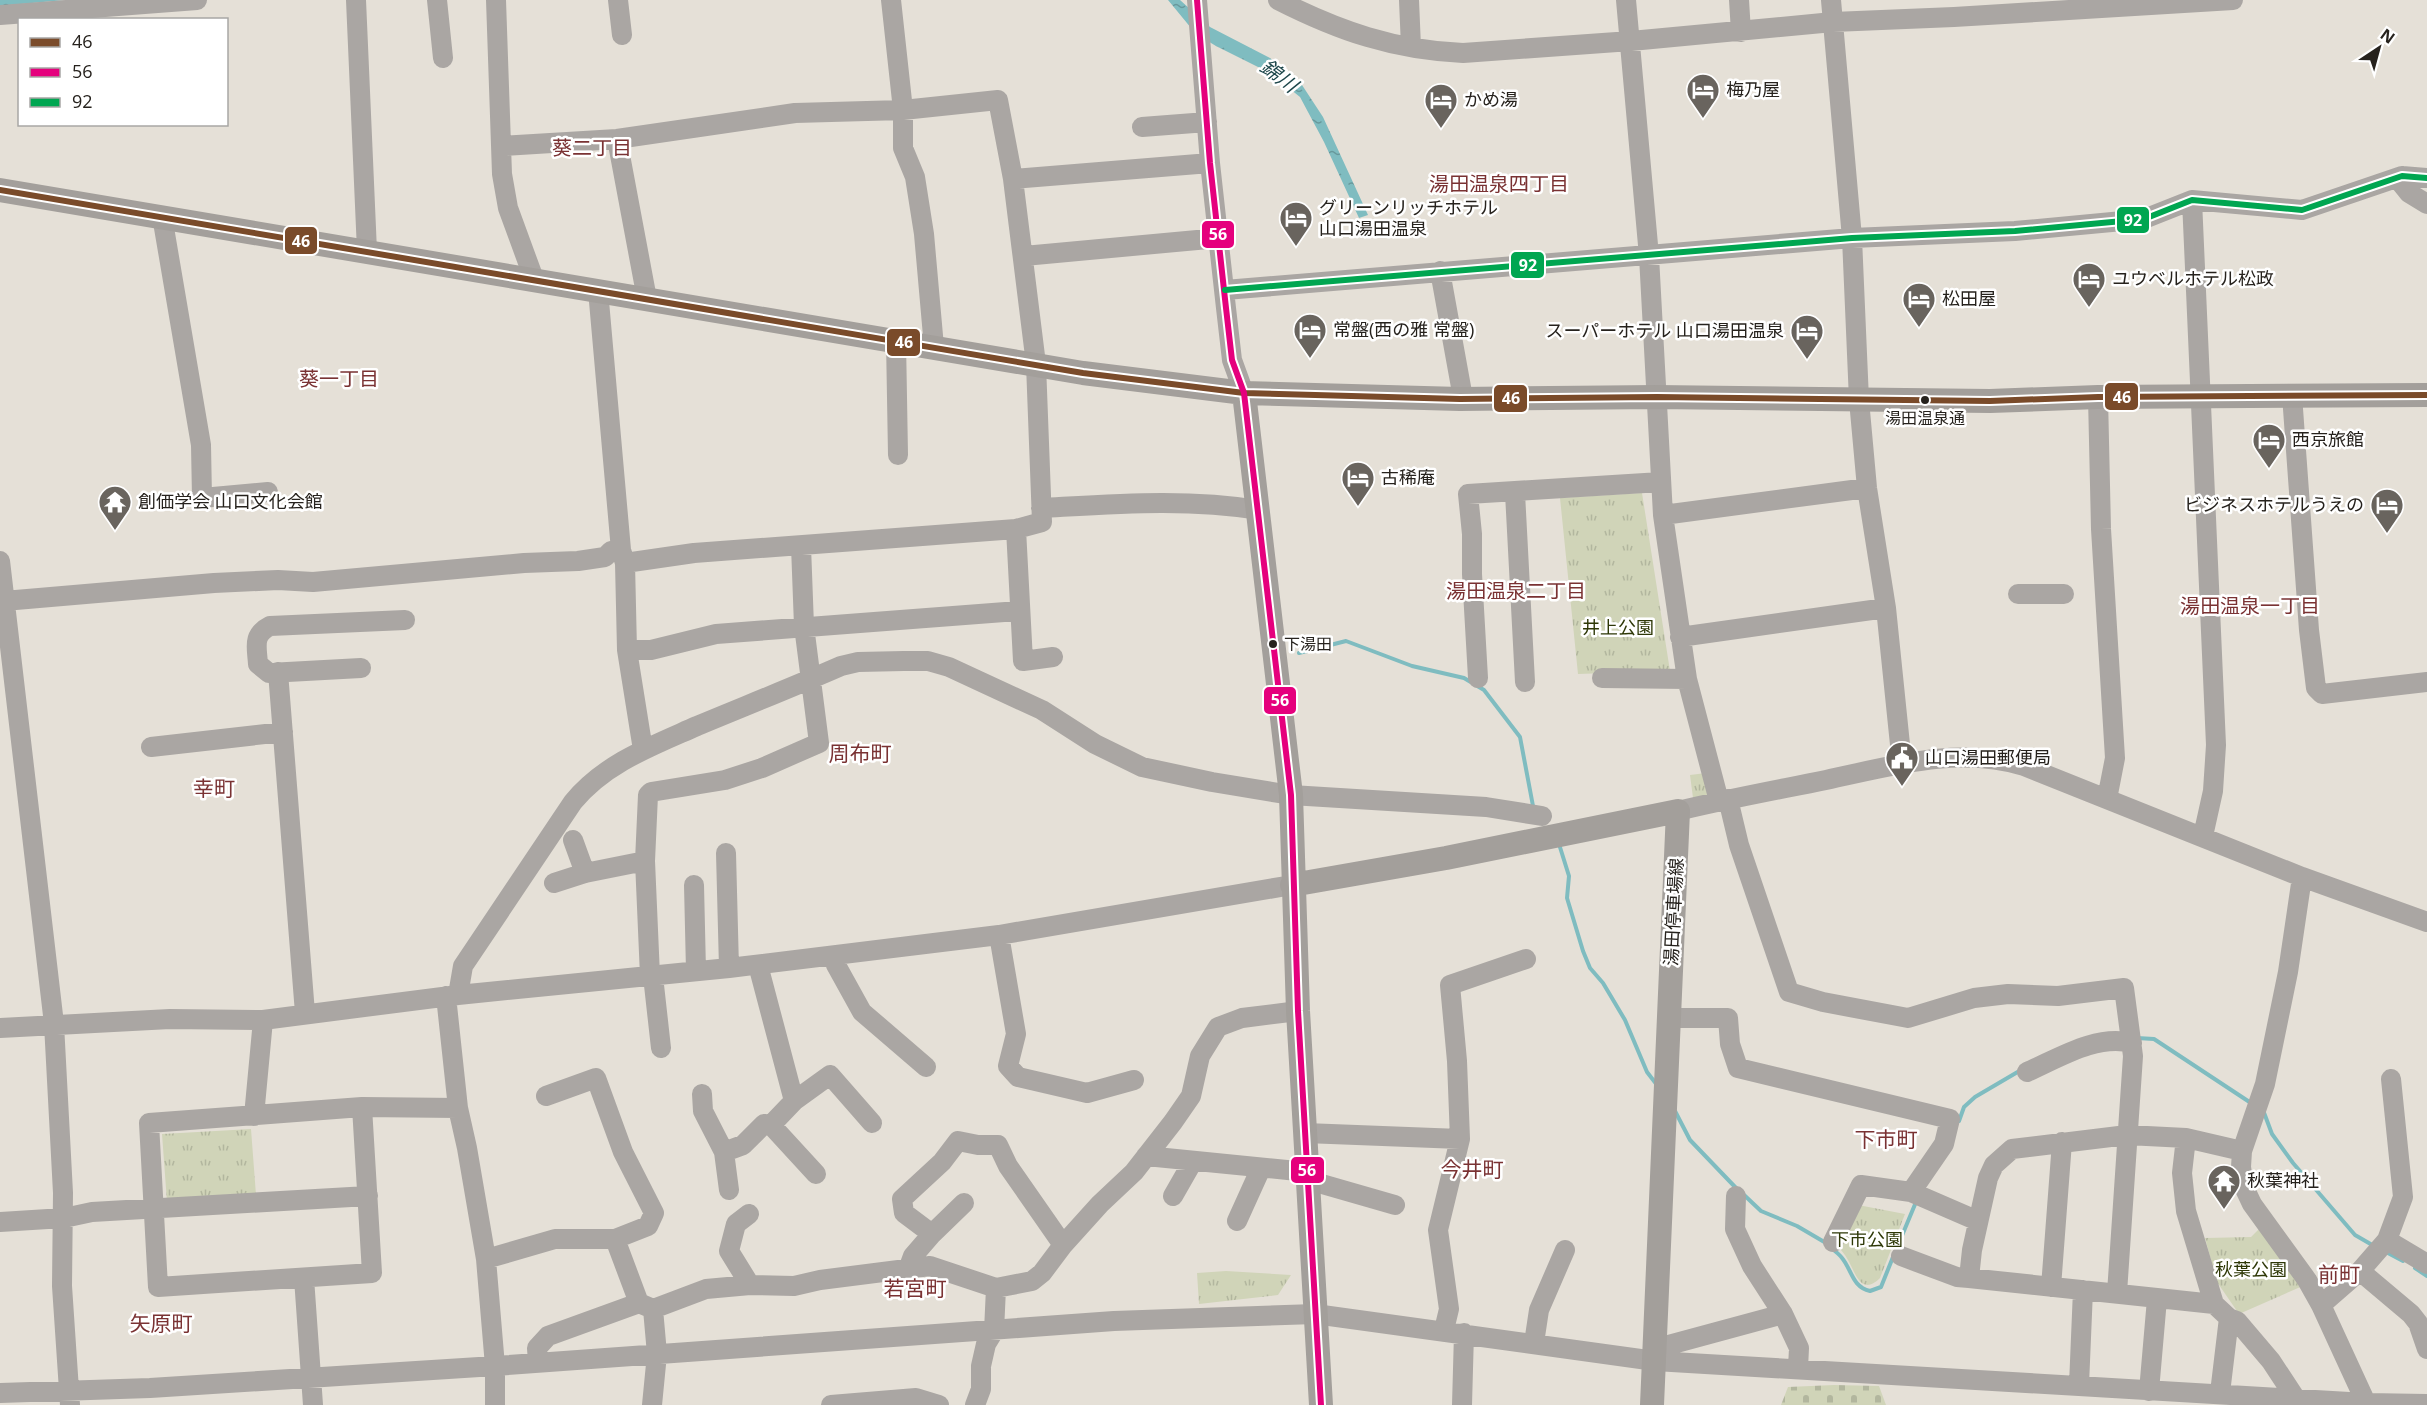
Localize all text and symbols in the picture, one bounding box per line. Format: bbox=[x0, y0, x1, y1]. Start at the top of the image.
legend bbox=[18, 18, 228, 126]
north arrow bbox=[2349, 18, 2409, 78]
text: N bbox=[2376, 23, 2400, 49]
text: 46 bbox=[72, 29, 93, 53]
water label: 錦川 bbox=[1255, 53, 1305, 100]
text: 56 bbox=[72, 59, 93, 83]
hotel icon: 梅乃屋 bbox=[1685, 72, 1721, 119]
place label: 梅乃屋 bbox=[1726, 77, 1780, 101]
hotel icon: かめ湯 bbox=[1423, 82, 1459, 129]
place label: かめ湯 bbox=[1464, 87, 1518, 111]
text: 92 bbox=[72, 89, 93, 113]
district label: 葵二丁目 bbox=[552, 134, 632, 161]
district label: 湯田温泉四丁目 bbox=[1429, 170, 1569, 197]
place label: グリーンリッチホテル 山口湯田温泉 bbox=[1319, 195, 1498, 240]
hotel icon: グリーンリッチホテル 山口湯田温泉 bbox=[1278, 200, 1314, 247]
line badge: 92 bbox=[2116, 206, 2150, 234]
text: 92 bbox=[2124, 209, 2142, 231]
line badge: 56 bbox=[1201, 220, 1235, 249]
text: 56 bbox=[1209, 223, 1227, 245]
line badge: 46 bbox=[284, 226, 318, 255]
text: 46 bbox=[292, 230, 310, 252]
line badge: 92 bbox=[1510, 251, 1545, 279]
text: 92 bbox=[1519, 254, 1537, 276]
hotel icon: ユウベルホテル松政 bbox=[2071, 261, 2107, 308]
place label: ユウベルホテル松政 bbox=[2112, 266, 2274, 290]
hotel icon: 松田屋 bbox=[1901, 281, 1937, 328]
place label: 松田屋 bbox=[1942, 286, 1996, 310]
hotel icon: 常盤(西の雅 常盤) bbox=[1292, 312, 1328, 359]
hotel icon: スーパーホテル 山口湯田温泉 bbox=[1789, 313, 1825, 360]
place label: 常盤(西の雅 常盤) bbox=[1333, 317, 1474, 341]
place label: スーパーホテル 山口湯田温泉 bbox=[1546, 318, 1784, 342]
line badge: 46 bbox=[886, 328, 921, 357]
text: 46 bbox=[895, 331, 913, 353]
district label: 葵一丁目 bbox=[299, 365, 379, 392]
line badge: 46 bbox=[2104, 382, 2139, 411]
line badge: 46 bbox=[1493, 384, 1528, 413]
text: 46 bbox=[2113, 386, 2131, 408]
text: 46 bbox=[1502, 387, 1520, 409]
marker: 湯田温泉通 bbox=[1919, 394, 1931, 406]
place label: 湯田温泉通 bbox=[1885, 407, 1965, 429]
hotel icon: 西京旅館 bbox=[2251, 422, 2287, 469]
place label: 西京旅館 bbox=[2292, 427, 2364, 451]
hotel icon: 古稀庵 bbox=[1340, 460, 1376, 507]
place label: 古稀庵 bbox=[1381, 465, 1435, 489]
temple icon: 創価学会 山口文化会館 bbox=[97, 484, 133, 531]
hotel icon: ビジネスホテルうえの bbox=[2369, 487, 2405, 534]
place label: 創価学会 山口文化会館 bbox=[138, 489, 323, 513]
place label: ビジネスホテルうえの bbox=[2184, 492, 2364, 516]
district label: 湯田温泉二丁目 bbox=[1446, 577, 1586, 604]
district label: 湯田温泉一丁目 bbox=[2180, 592, 2320, 619]
park label: 井上公園 bbox=[1582, 615, 1654, 639]
place label: 下湯田 bbox=[1284, 633, 1332, 655]
marker: 下湯田 bbox=[1267, 638, 1279, 650]
line badge: 56 bbox=[1263, 686, 1297, 715]
text: 56 bbox=[1271, 689, 1289, 711]
district label: 周布町 bbox=[829, 739, 892, 767]
public building icon: 山口湯田郵便局 bbox=[1884, 740, 1920, 787]
place label: 山口湯田郵便局 bbox=[1925, 745, 2051, 769]
district label: 幸町 bbox=[193, 774, 235, 802]
street label: 湯田停車場線 bbox=[1658, 857, 1688, 967]
district label: 下市町 bbox=[1855, 1125, 1918, 1153]
district label: 今井町 bbox=[1441, 1155, 1504, 1183]
line badge: 56 bbox=[1290, 1156, 1325, 1184]
text: 56 bbox=[1298, 1159, 1316, 1181]
temple icon: 秋葉神社 bbox=[2206, 1163, 2242, 1210]
place label: 秋葉神社 bbox=[2247, 1168, 2319, 1192]
park label: 下市公園 bbox=[1831, 1227, 1903, 1251]
park label: 秋葉公園 bbox=[2215, 1257, 2287, 1281]
district label: 前町 bbox=[2318, 1260, 2360, 1288]
district label: 若宮町 bbox=[884, 1274, 947, 1302]
district label: 矢原町 bbox=[130, 1309, 193, 1337]

